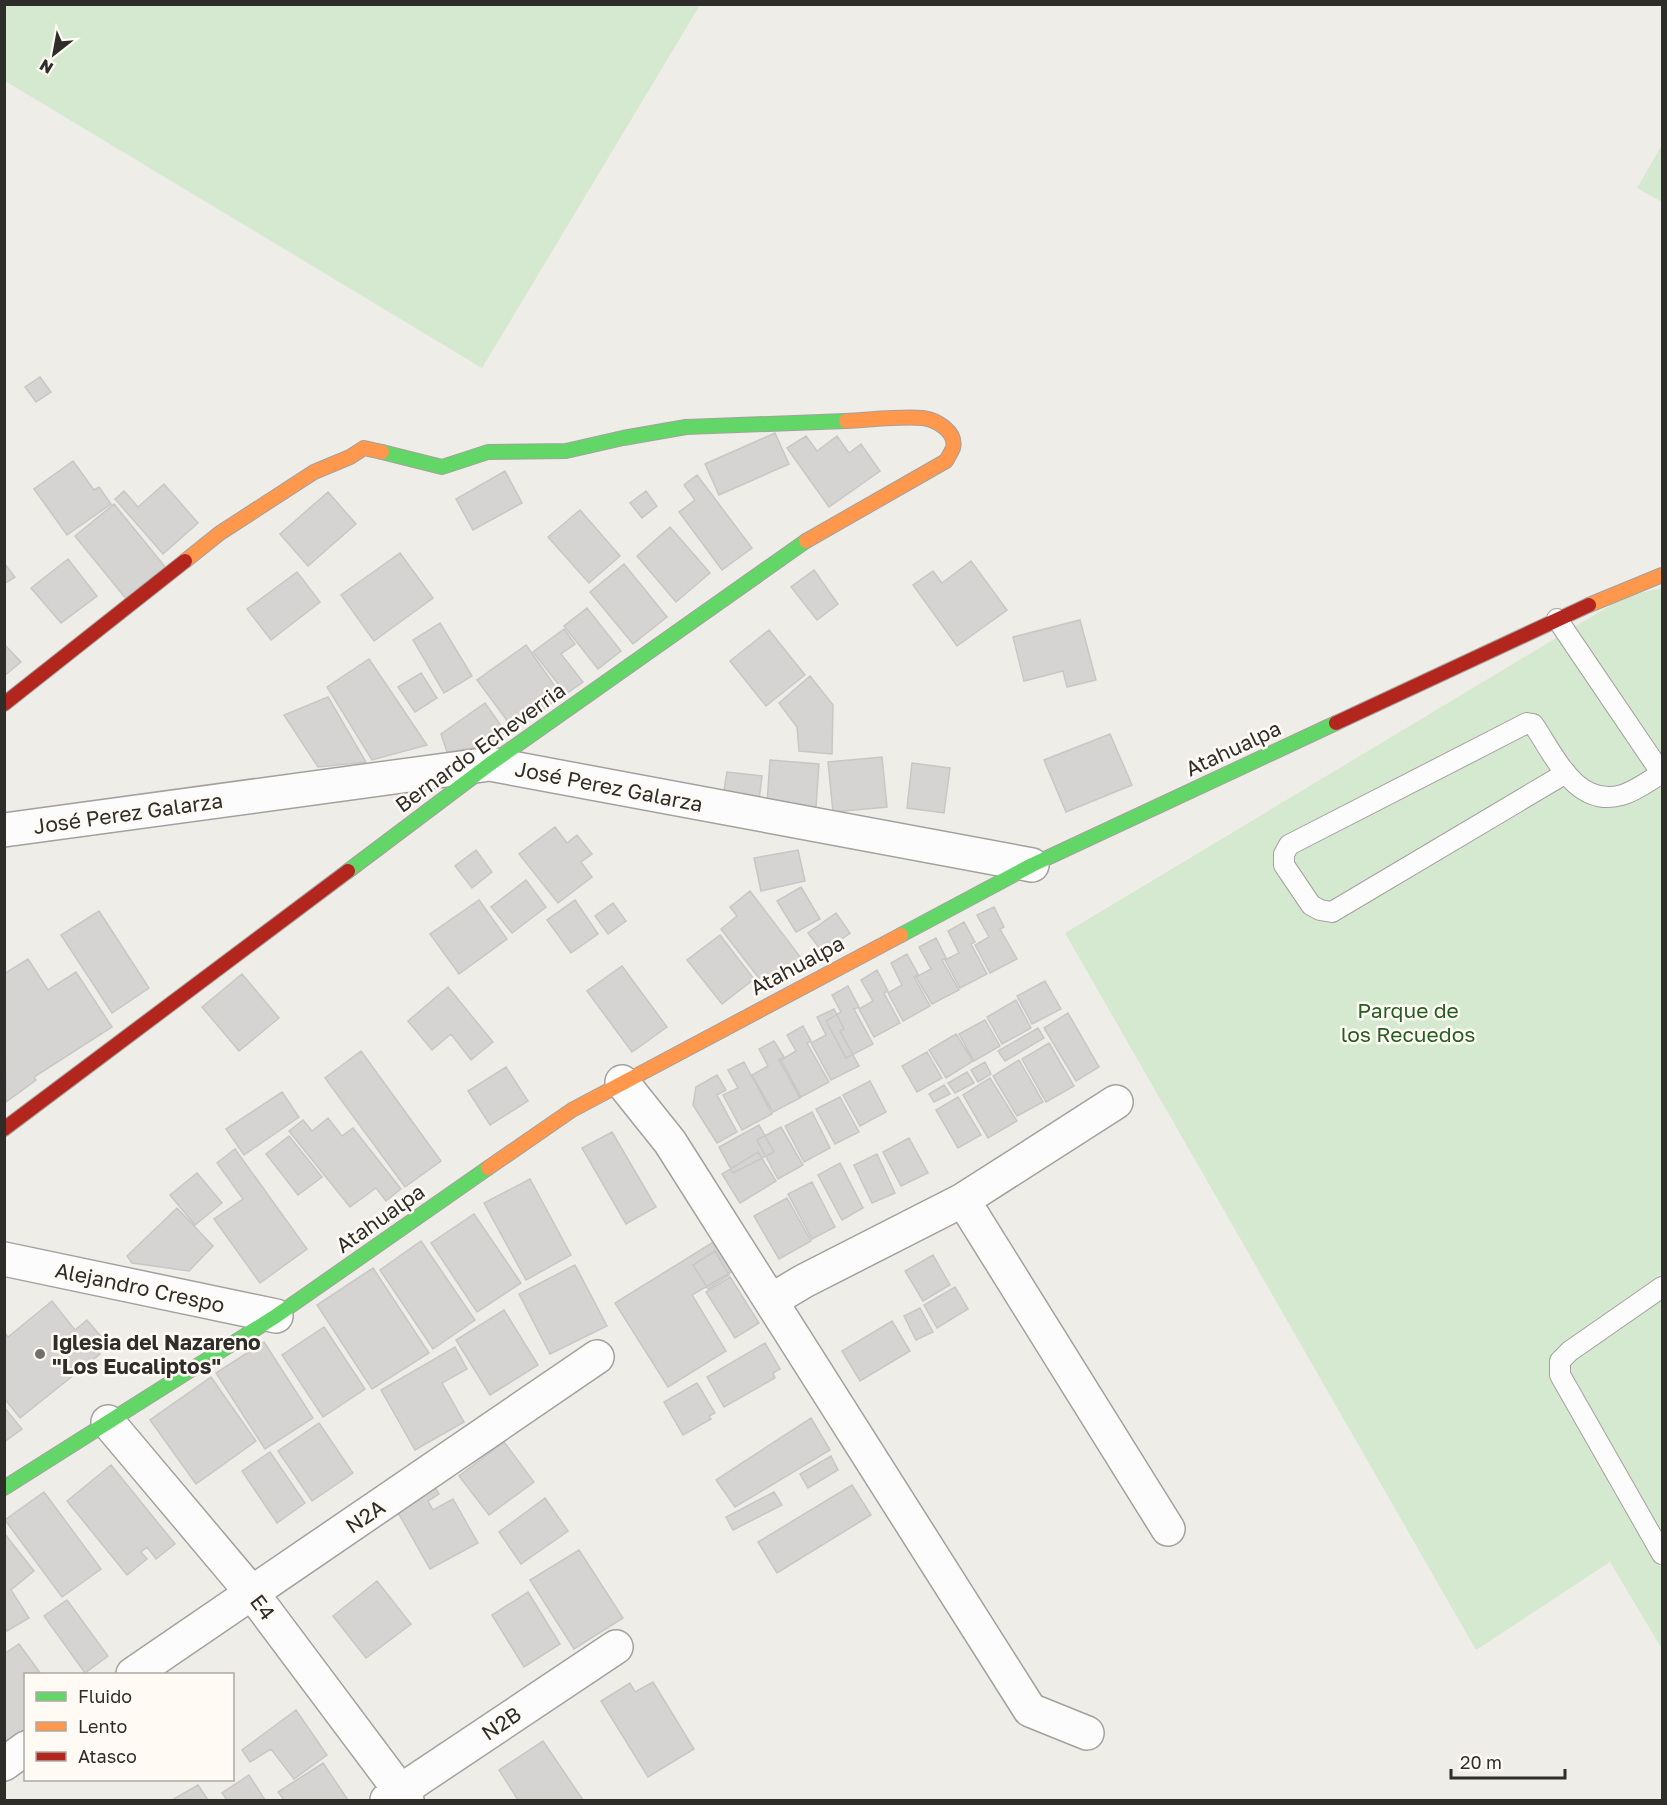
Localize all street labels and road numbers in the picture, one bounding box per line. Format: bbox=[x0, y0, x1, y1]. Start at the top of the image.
street label: Bernardo Echeverria bbox=[390, 677, 570, 817]
street label: Atahualpa bbox=[1181, 715, 1285, 781]
street label: José Perez Galarza bbox=[513, 755, 705, 817]
street label: José Perez Galarza bbox=[32, 787, 224, 839]
street label: Atahualpa bbox=[746, 929, 848, 1001]
street label: Atahualpa bbox=[331, 1178, 429, 1258]
street label: Alejandro Crespo bbox=[53, 1256, 227, 1318]
street label: N2A bbox=[340, 1493, 390, 1539]
street label: E4 bbox=[245, 1589, 281, 1625]
street label: N2B bbox=[476, 1700, 526, 1746]

